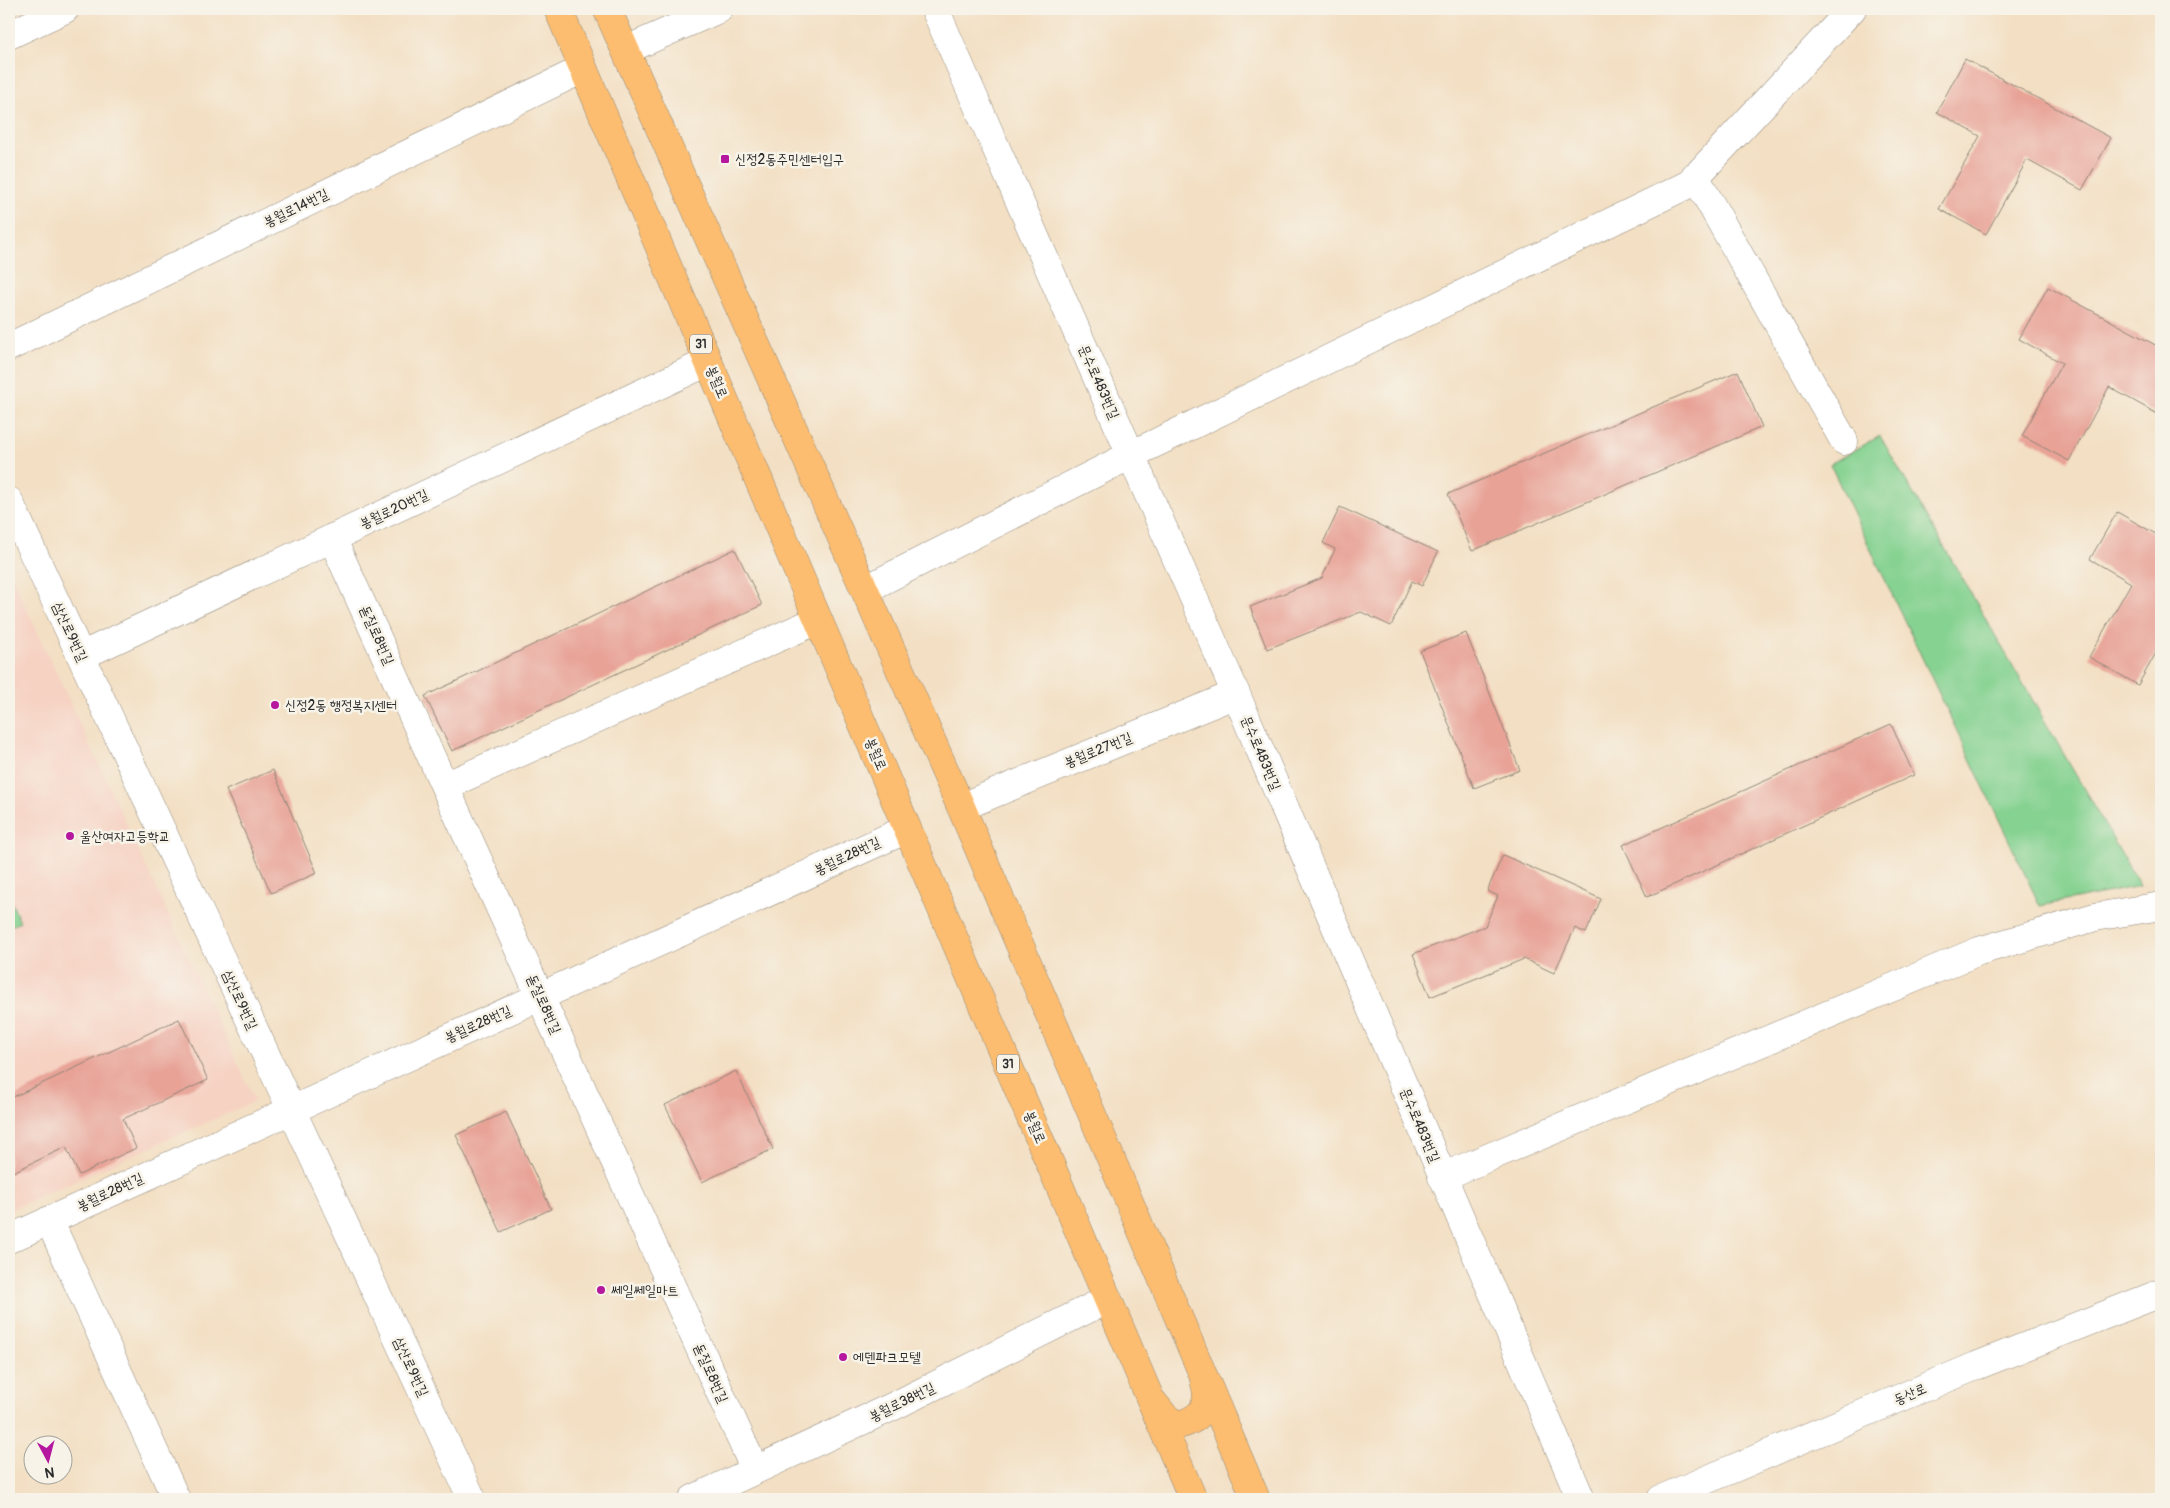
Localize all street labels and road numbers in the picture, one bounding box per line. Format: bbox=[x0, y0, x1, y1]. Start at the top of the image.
street label: 봉월로14번길 bbox=[261, 185, 332, 231]
road number: 31 bbox=[690, 334, 712, 354]
street label: 문수로483번길 bbox=[1075, 342, 1123, 422]
street label: 봉월로 bbox=[703, 363, 731, 401]
street label: 봉월로20번길 bbox=[357, 485, 432, 532]
street label: 삼산로9번길 bbox=[49, 600, 91, 665]
street label: 돋질로8번길 bbox=[356, 603, 398, 668]
street label: 문수로483번길 bbox=[1238, 713, 1285, 793]
street label: 봉월로27번길 bbox=[1062, 728, 1135, 771]
street label: 봉월로 bbox=[862, 735, 890, 773]
street label: 봉월로28번길 bbox=[811, 833, 884, 879]
street label: 삼산로9번길 bbox=[219, 968, 261, 1033]
street label: 돋질로8번길 bbox=[523, 972, 565, 1037]
street label: 봉월로28번길 bbox=[442, 1001, 515, 1046]
road number: 31 bbox=[997, 1054, 1019, 1074]
street label: 문수로483번길 bbox=[1397, 1085, 1444, 1165]
street label: 봉월로 bbox=[1021, 1108, 1049, 1146]
street label: 봉월로28번길 bbox=[74, 1169, 147, 1215]
street label: 삼산로9번길 bbox=[390, 1335, 432, 1400]
street label: 돋질로8번길 bbox=[690, 1341, 732, 1406]
street label: 봉월로38번길 bbox=[866, 1378, 938, 1425]
street label: 동산로 bbox=[1891, 1380, 1929, 1408]

